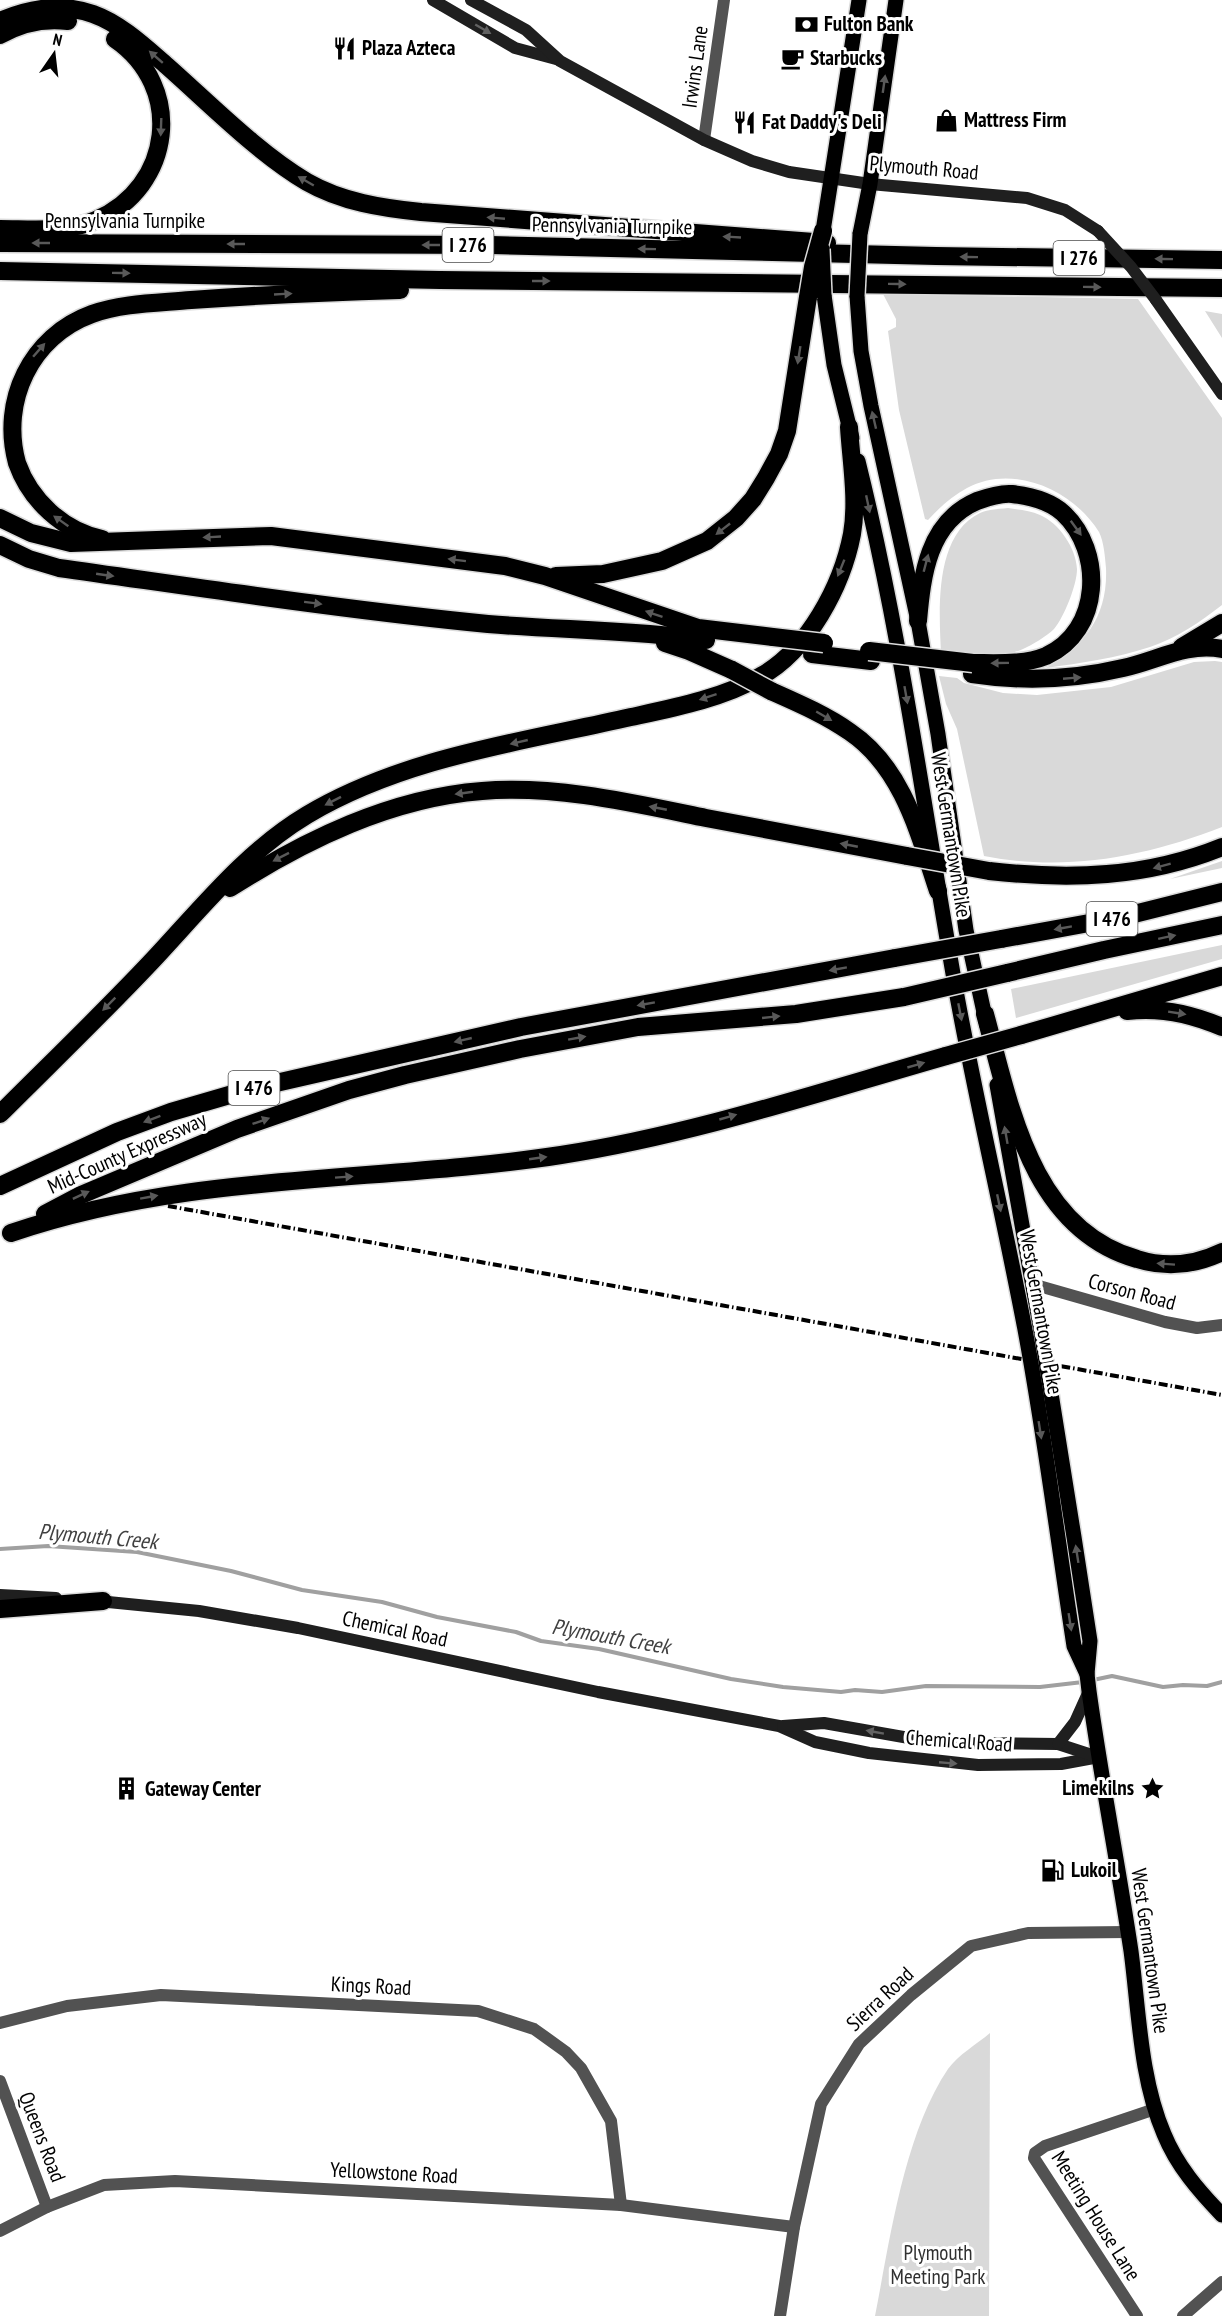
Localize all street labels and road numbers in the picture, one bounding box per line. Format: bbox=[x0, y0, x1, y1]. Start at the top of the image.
street label: Irwins Lane bbox=[675, 24, 714, 110]
street label: Plymouth Road bbox=[868, 149, 980, 186]
street label: Pennsylvania Turnpike bbox=[45, 207, 205, 234]
street label: Pennsylvania Turnpike bbox=[532, 211, 692, 240]
road number: I 276 bbox=[442, 228, 494, 262]
road number: I 276 bbox=[1054, 241, 1104, 275]
street label: West Germantown Pike bbox=[925, 751, 978, 919]
road number: I 476 bbox=[1086, 902, 1138, 936]
road number: I 476 bbox=[228, 1071, 280, 1105]
street label: Mid-County Expressway bbox=[43, 1105, 211, 1200]
street label: West Germantown Pike bbox=[1014, 1228, 1069, 1396]
street label: Corson Road bbox=[1085, 1267, 1179, 1316]
street label: Chemical Road bbox=[340, 1604, 450, 1653]
street label: Chemical Road bbox=[905, 1723, 1013, 1758]
street label: West Germantown Pike bbox=[1126, 1867, 1175, 2035]
street label: Sierra Road bbox=[840, 1961, 919, 2037]
street label: Kings Road bbox=[330, 1970, 412, 2001]
street label: Queens Road bbox=[13, 2088, 72, 2186]
street label: Meeting House Lane bbox=[1046, 2146, 1147, 2286]
street label: Yellowstone Road bbox=[330, 2156, 459, 2189]

